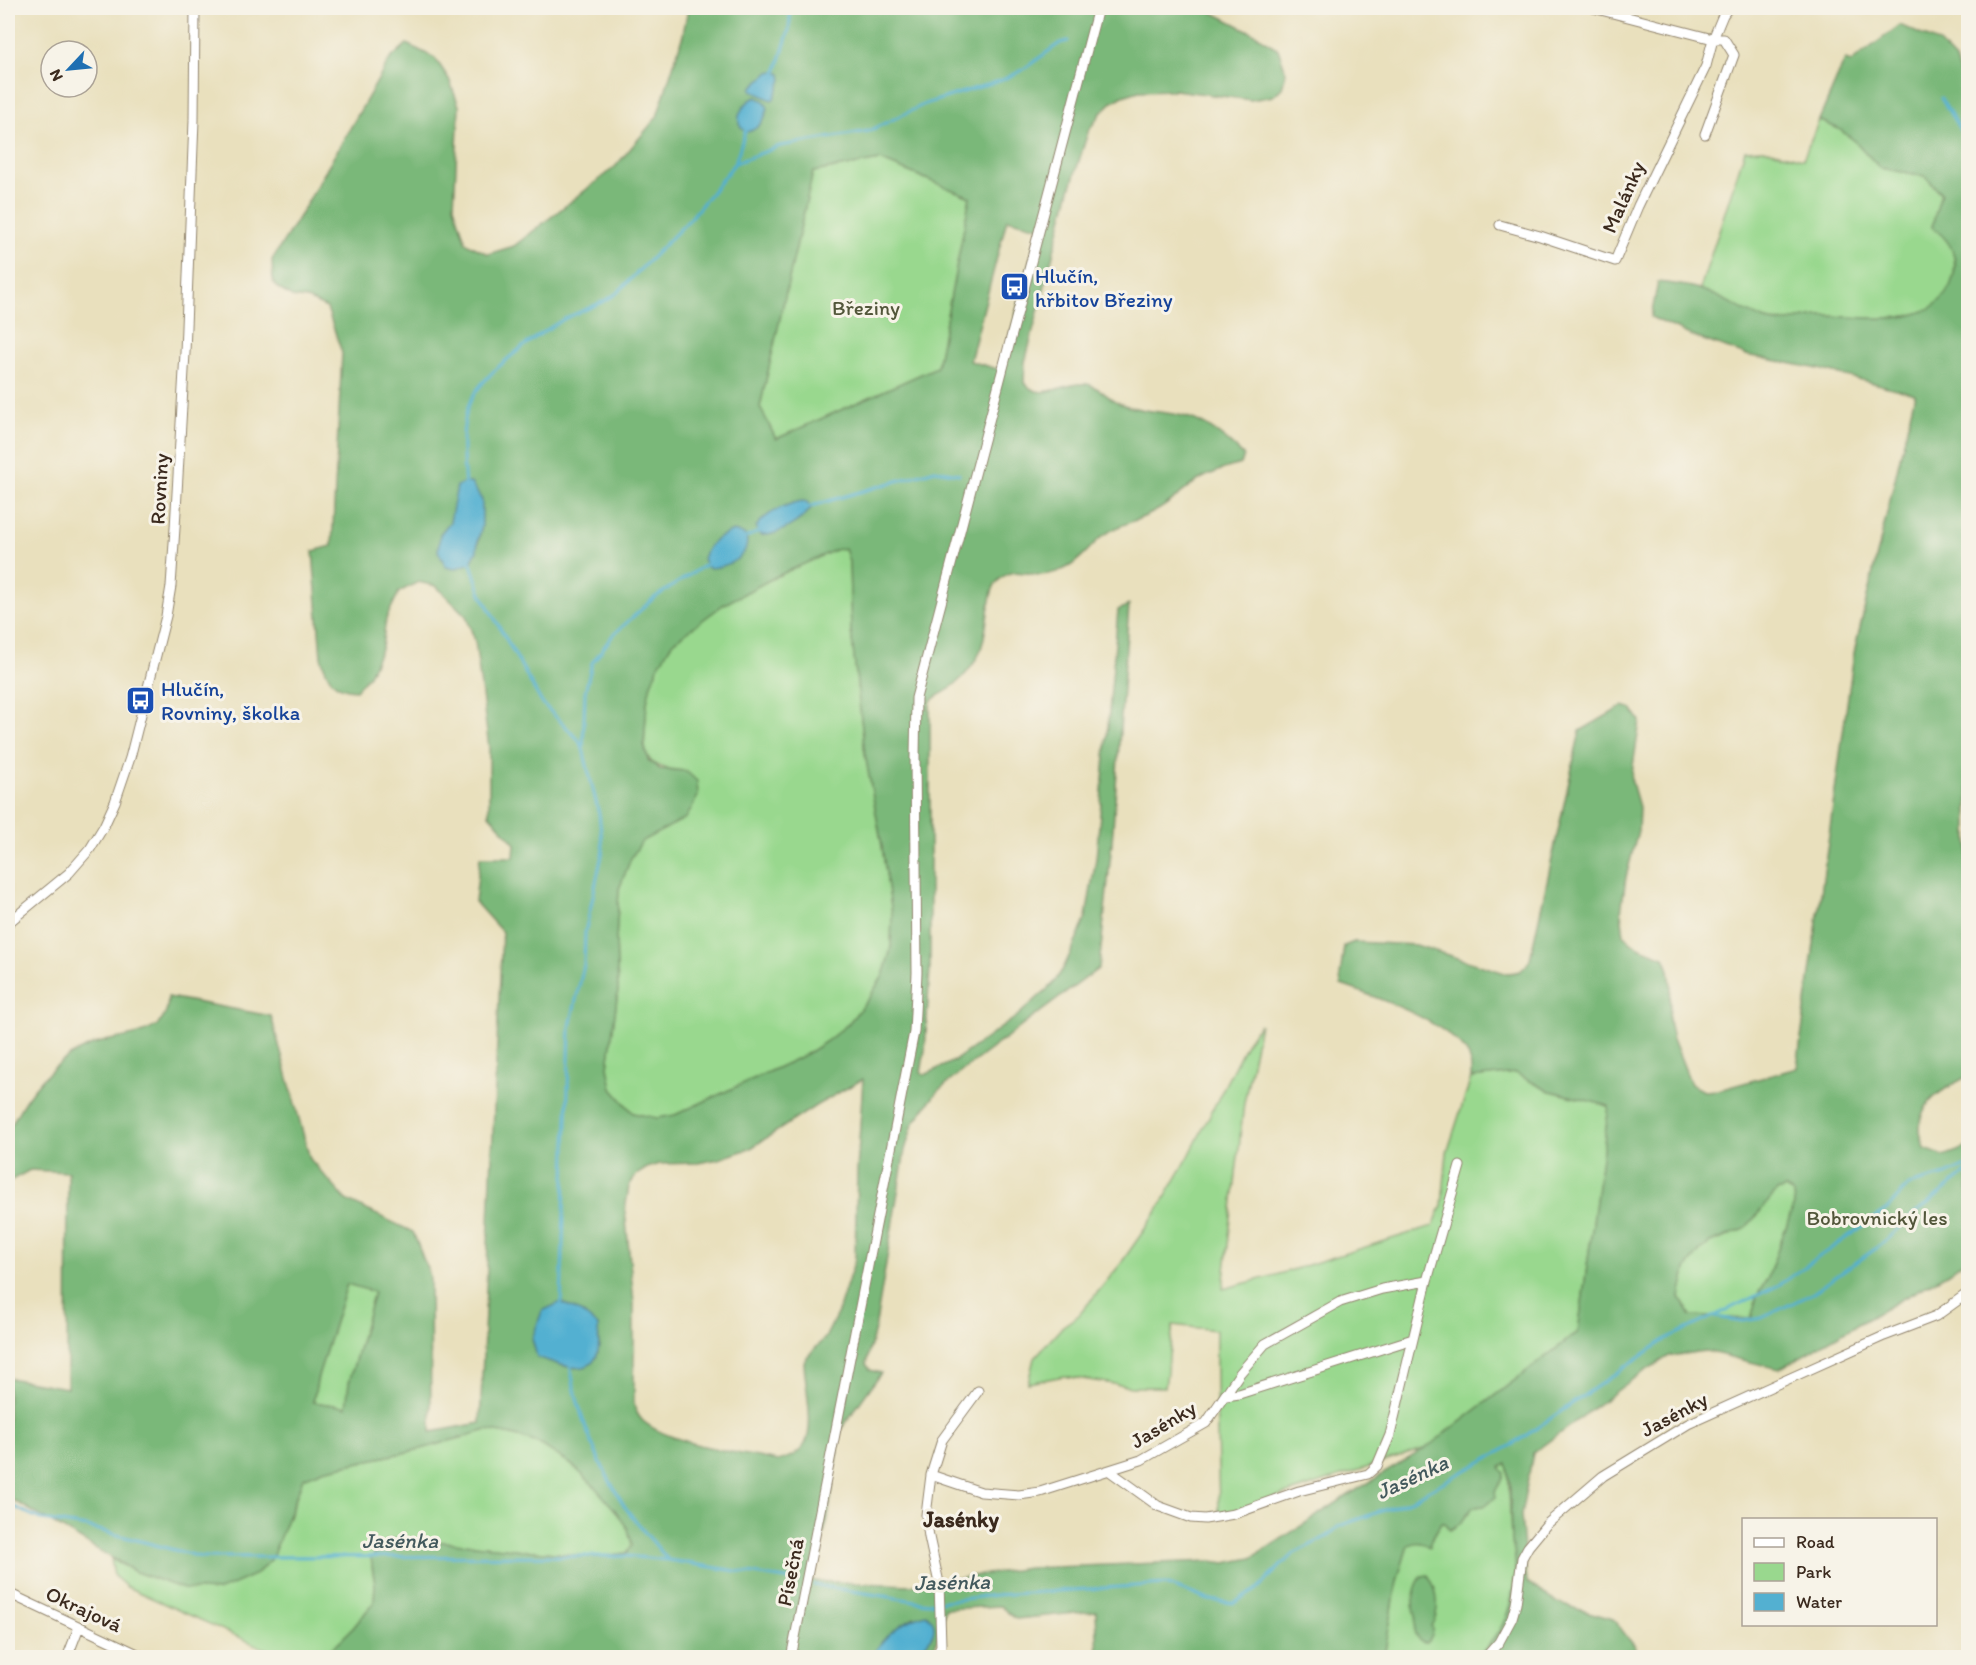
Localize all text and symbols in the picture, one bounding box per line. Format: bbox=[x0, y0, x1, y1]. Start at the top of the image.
north arrow bbox=[39, 39, 99, 99]
text: N bbox=[45, 66, 67, 84]
street label: Malánky bbox=[1596, 157, 1650, 237]
place label: Hlučín, hřbitov Březiny bbox=[1035, 263, 1173, 312]
bus stop icon: Hlučín, hřbitov Březiny bbox=[998, 271, 1030, 303]
park label: Březiny bbox=[832, 295, 900, 320]
street label: Rovniny bbox=[145, 453, 173, 525]
place label: Hlučín, Rovniny, školka bbox=[161, 676, 300, 725]
bus stop icon: Hlučín, Rovniny, školka bbox=[124, 684, 156, 716]
park label: Bobrovnický les bbox=[1806, 1205, 1948, 1230]
street label: Jasénky bbox=[1636, 1386, 1712, 1442]
street label: Jasénky bbox=[1126, 1395, 1200, 1453]
water label: Jasénka bbox=[1372, 1448, 1453, 1505]
district label: Jasénky bbox=[922, 1506, 999, 1533]
legend bbox=[1742, 1518, 1937, 1626]
water label: Jasénka bbox=[362, 1527, 439, 1554]
text: Road bbox=[1796, 1531, 1835, 1553]
street label: Písečná bbox=[771, 1536, 809, 1608]
text: Park bbox=[1796, 1561, 1831, 1583]
water label: Jasénka bbox=[914, 1568, 991, 1596]
street label: Okrajová bbox=[42, 1580, 126, 1638]
text: Water bbox=[1796, 1591, 1842, 1613]

